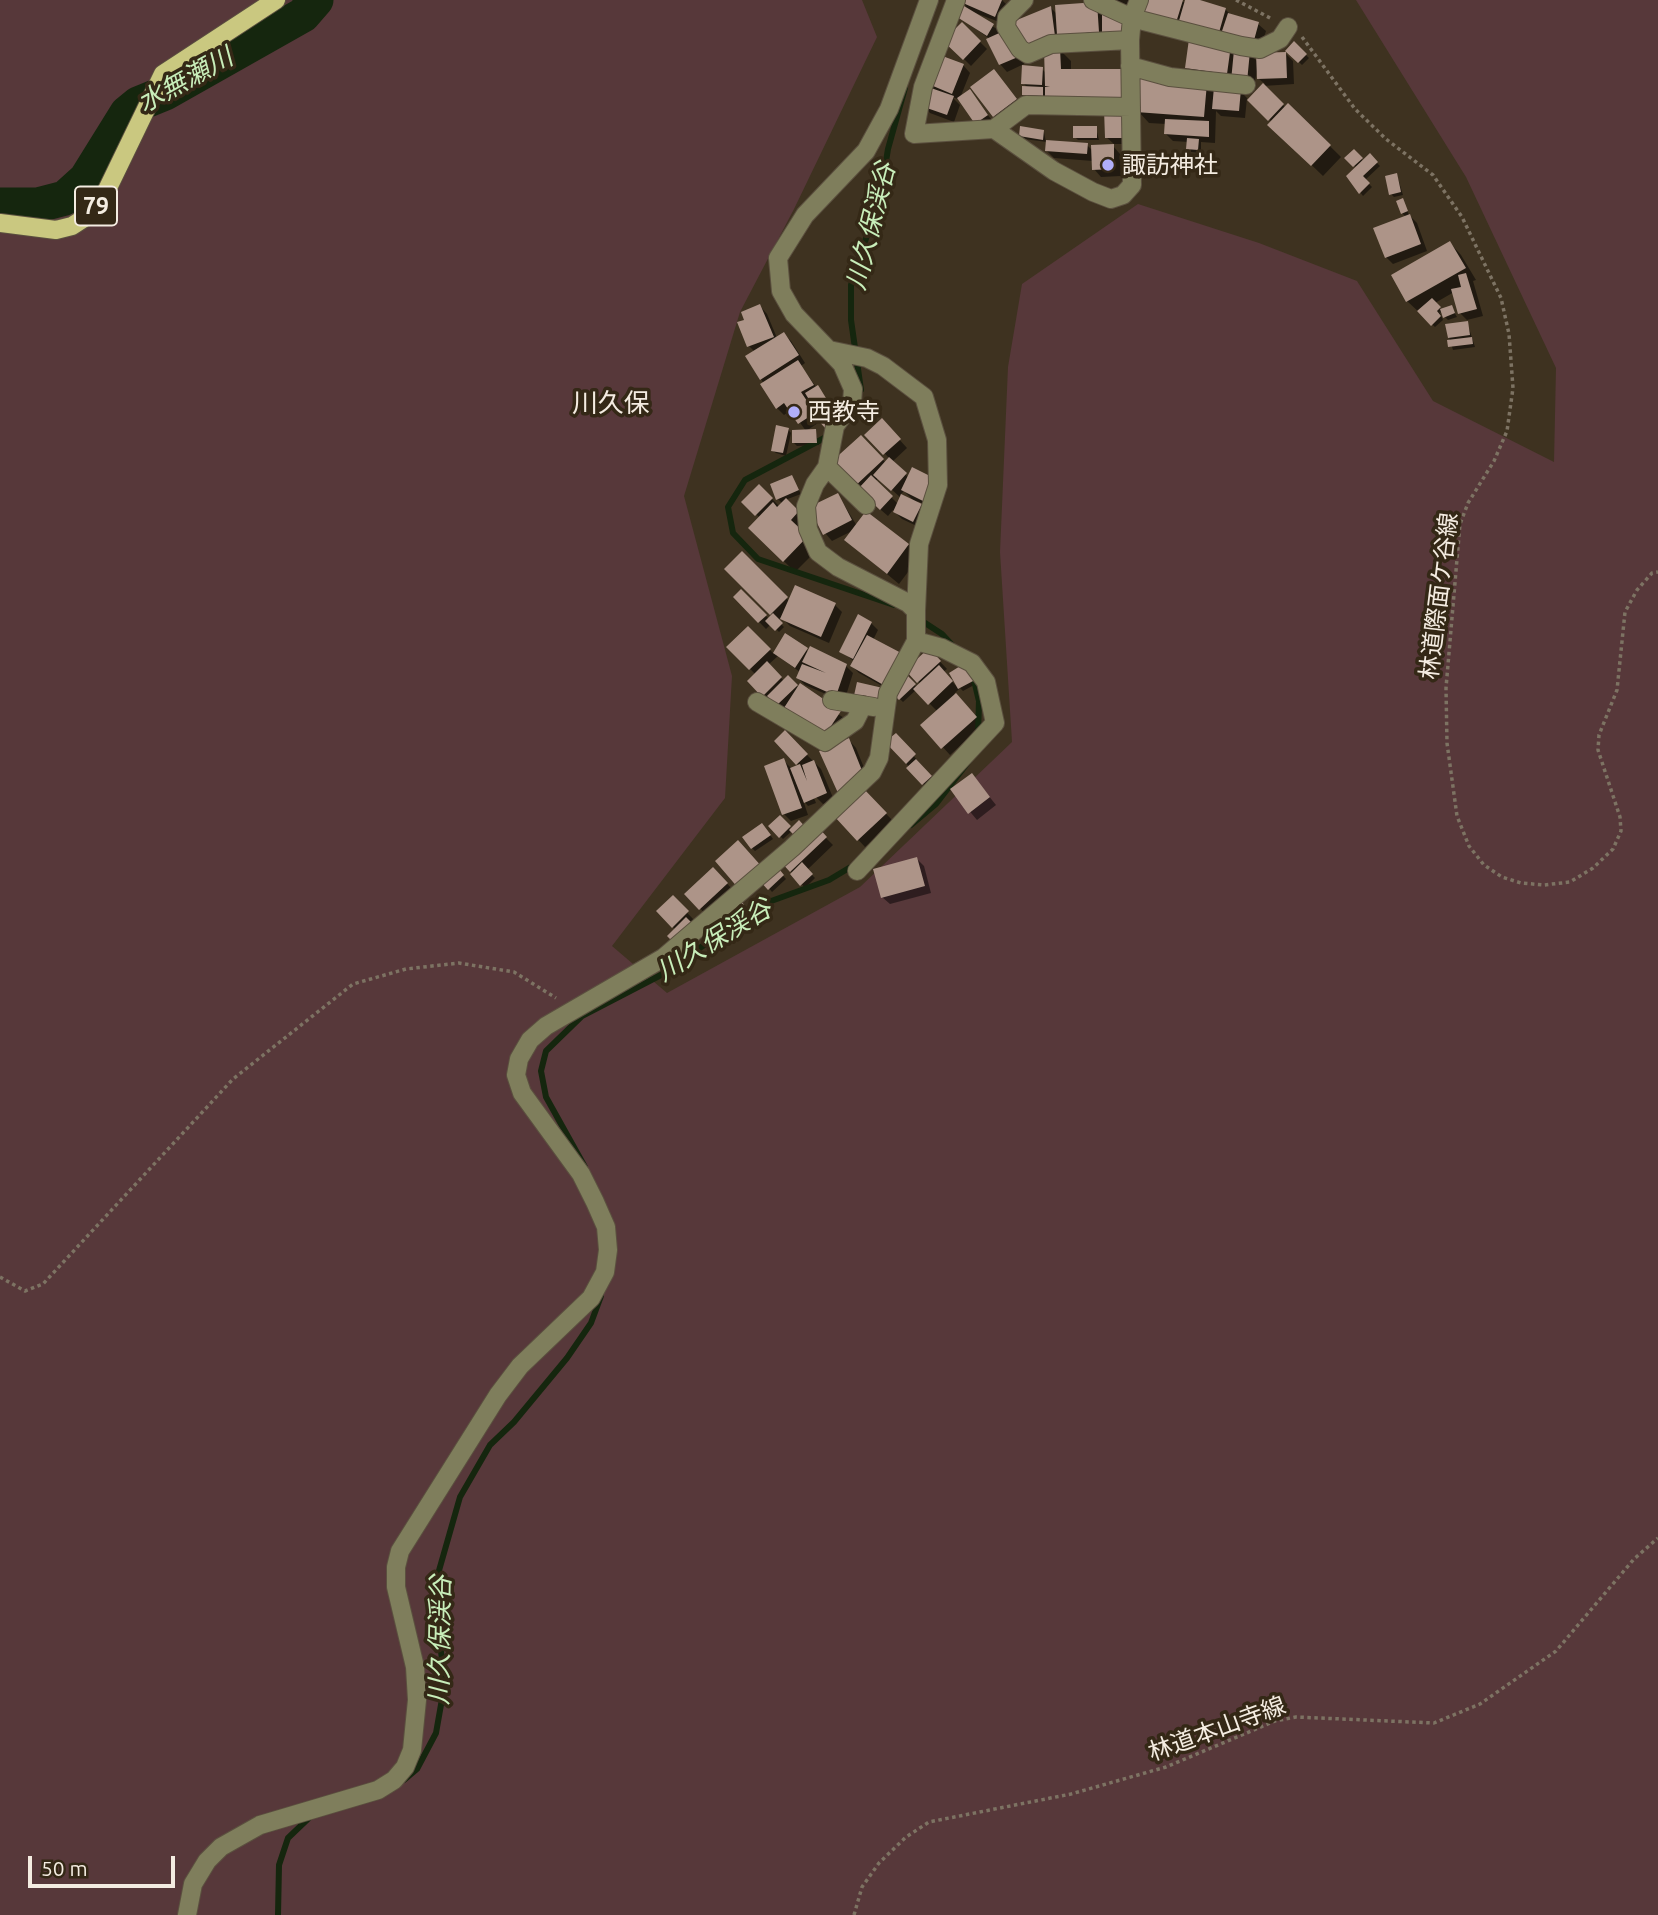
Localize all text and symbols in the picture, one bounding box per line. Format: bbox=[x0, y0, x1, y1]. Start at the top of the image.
water label: 水無瀬川 bbox=[132, 41, 238, 119]
place label: 諏訪神社 bbox=[1122, 151, 1218, 179]
marker: 諏訪神社 bbox=[1100, 157, 1116, 173]
water label: 川久保渓谷 bbox=[840, 159, 902, 293]
road number: 79 bbox=[75, 186, 117, 226]
district label: 川久保 bbox=[572, 387, 650, 419]
place label: 西教寺 bbox=[808, 398, 880, 426]
marker: 西教寺 bbox=[786, 404, 802, 420]
street label: 林道際面ケ谷線 bbox=[1414, 511, 1464, 681]
water label: 川久保渓谷 bbox=[651, 892, 777, 988]
water label: 川久保渓谷 bbox=[423, 1575, 457, 1705]
street label: 林道本山寺線 bbox=[1144, 1691, 1290, 1767]
scale bar bbox=[32, 1842, 178, 1886]
text: 50 m bbox=[41, 1856, 88, 1880]

